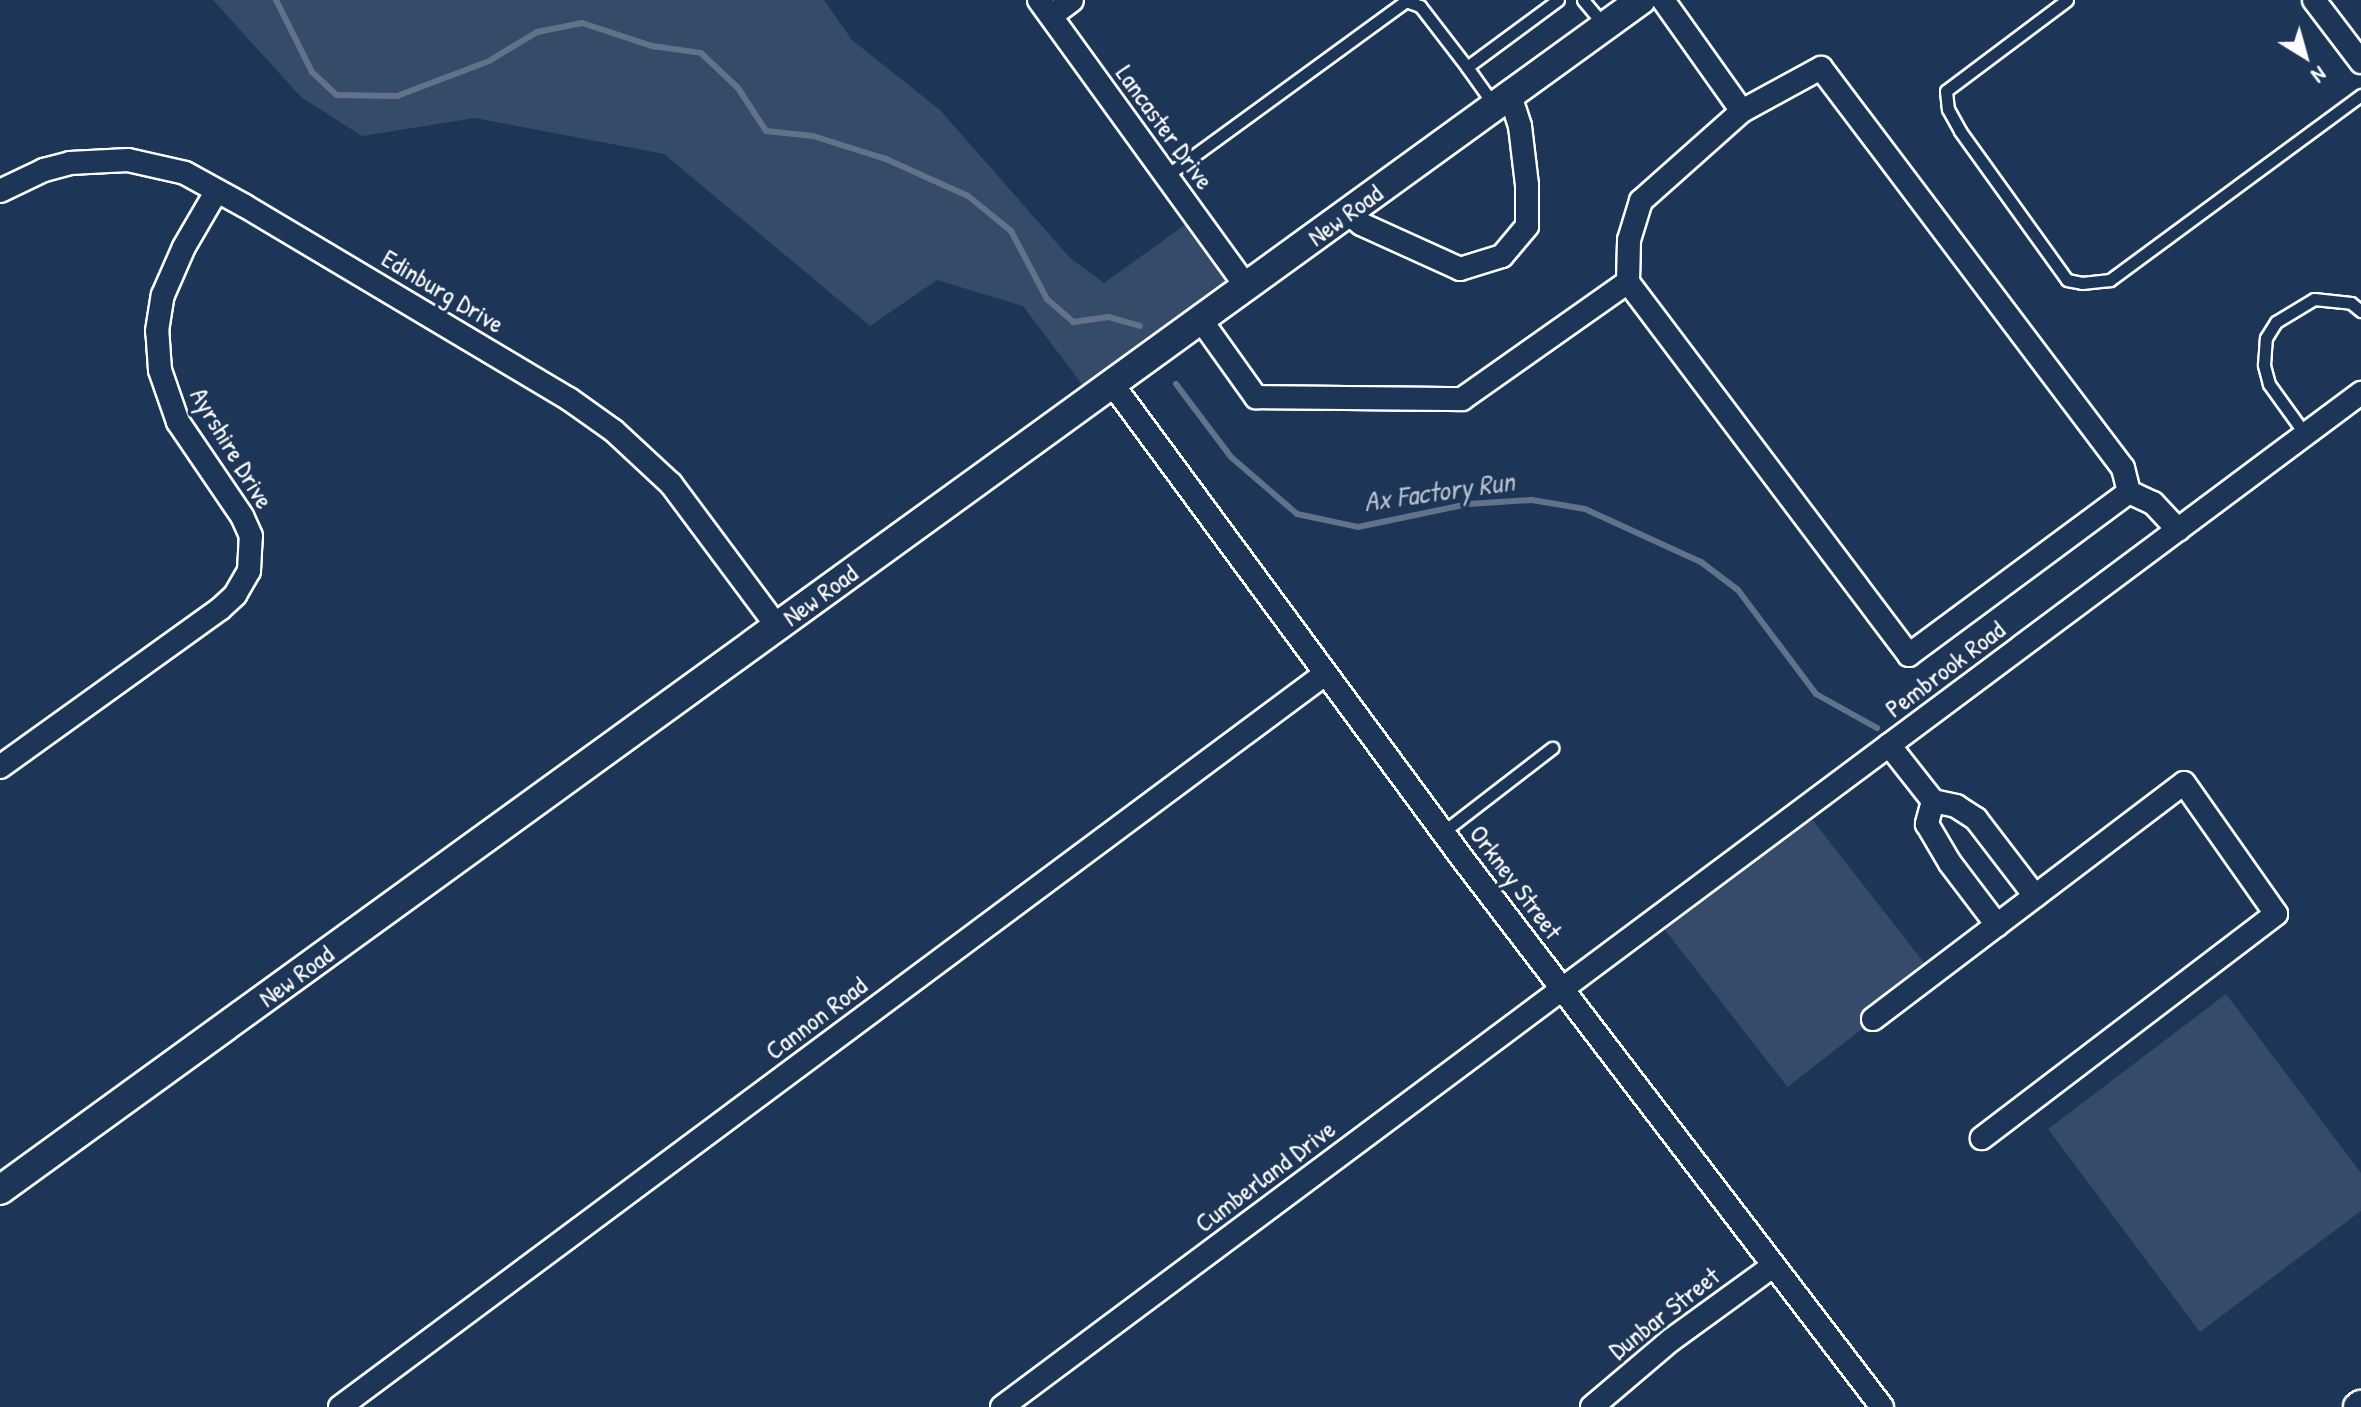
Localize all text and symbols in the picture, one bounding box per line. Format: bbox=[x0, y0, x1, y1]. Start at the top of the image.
north arrow bbox=[2265, 16, 2345, 96]
street label: Lancaster Drive bbox=[1109, 59, 1221, 195]
text: N bbox=[2306, 60, 2333, 91]
street label: New Road bbox=[1302, 177, 1388, 253]
street label: Edinburg Drive bbox=[376, 242, 510, 340]
street label: Ayrshire Drive bbox=[184, 382, 280, 514]
water label: Ax Factory Run bbox=[1362, 464, 1516, 518]
street label: New Road bbox=[777, 557, 863, 633]
street label: Pembrook Road bbox=[1879, 614, 2011, 724]
street label: Orkney Street bbox=[1463, 819, 1569, 945]
street label: New Road bbox=[253, 938, 339, 1014]
street label: Cannon Road bbox=[759, 970, 873, 1066]
street label: Cumberland Drive bbox=[1189, 1113, 1341, 1239]
street label: Dunbar Street bbox=[1602, 1260, 1726, 1366]

